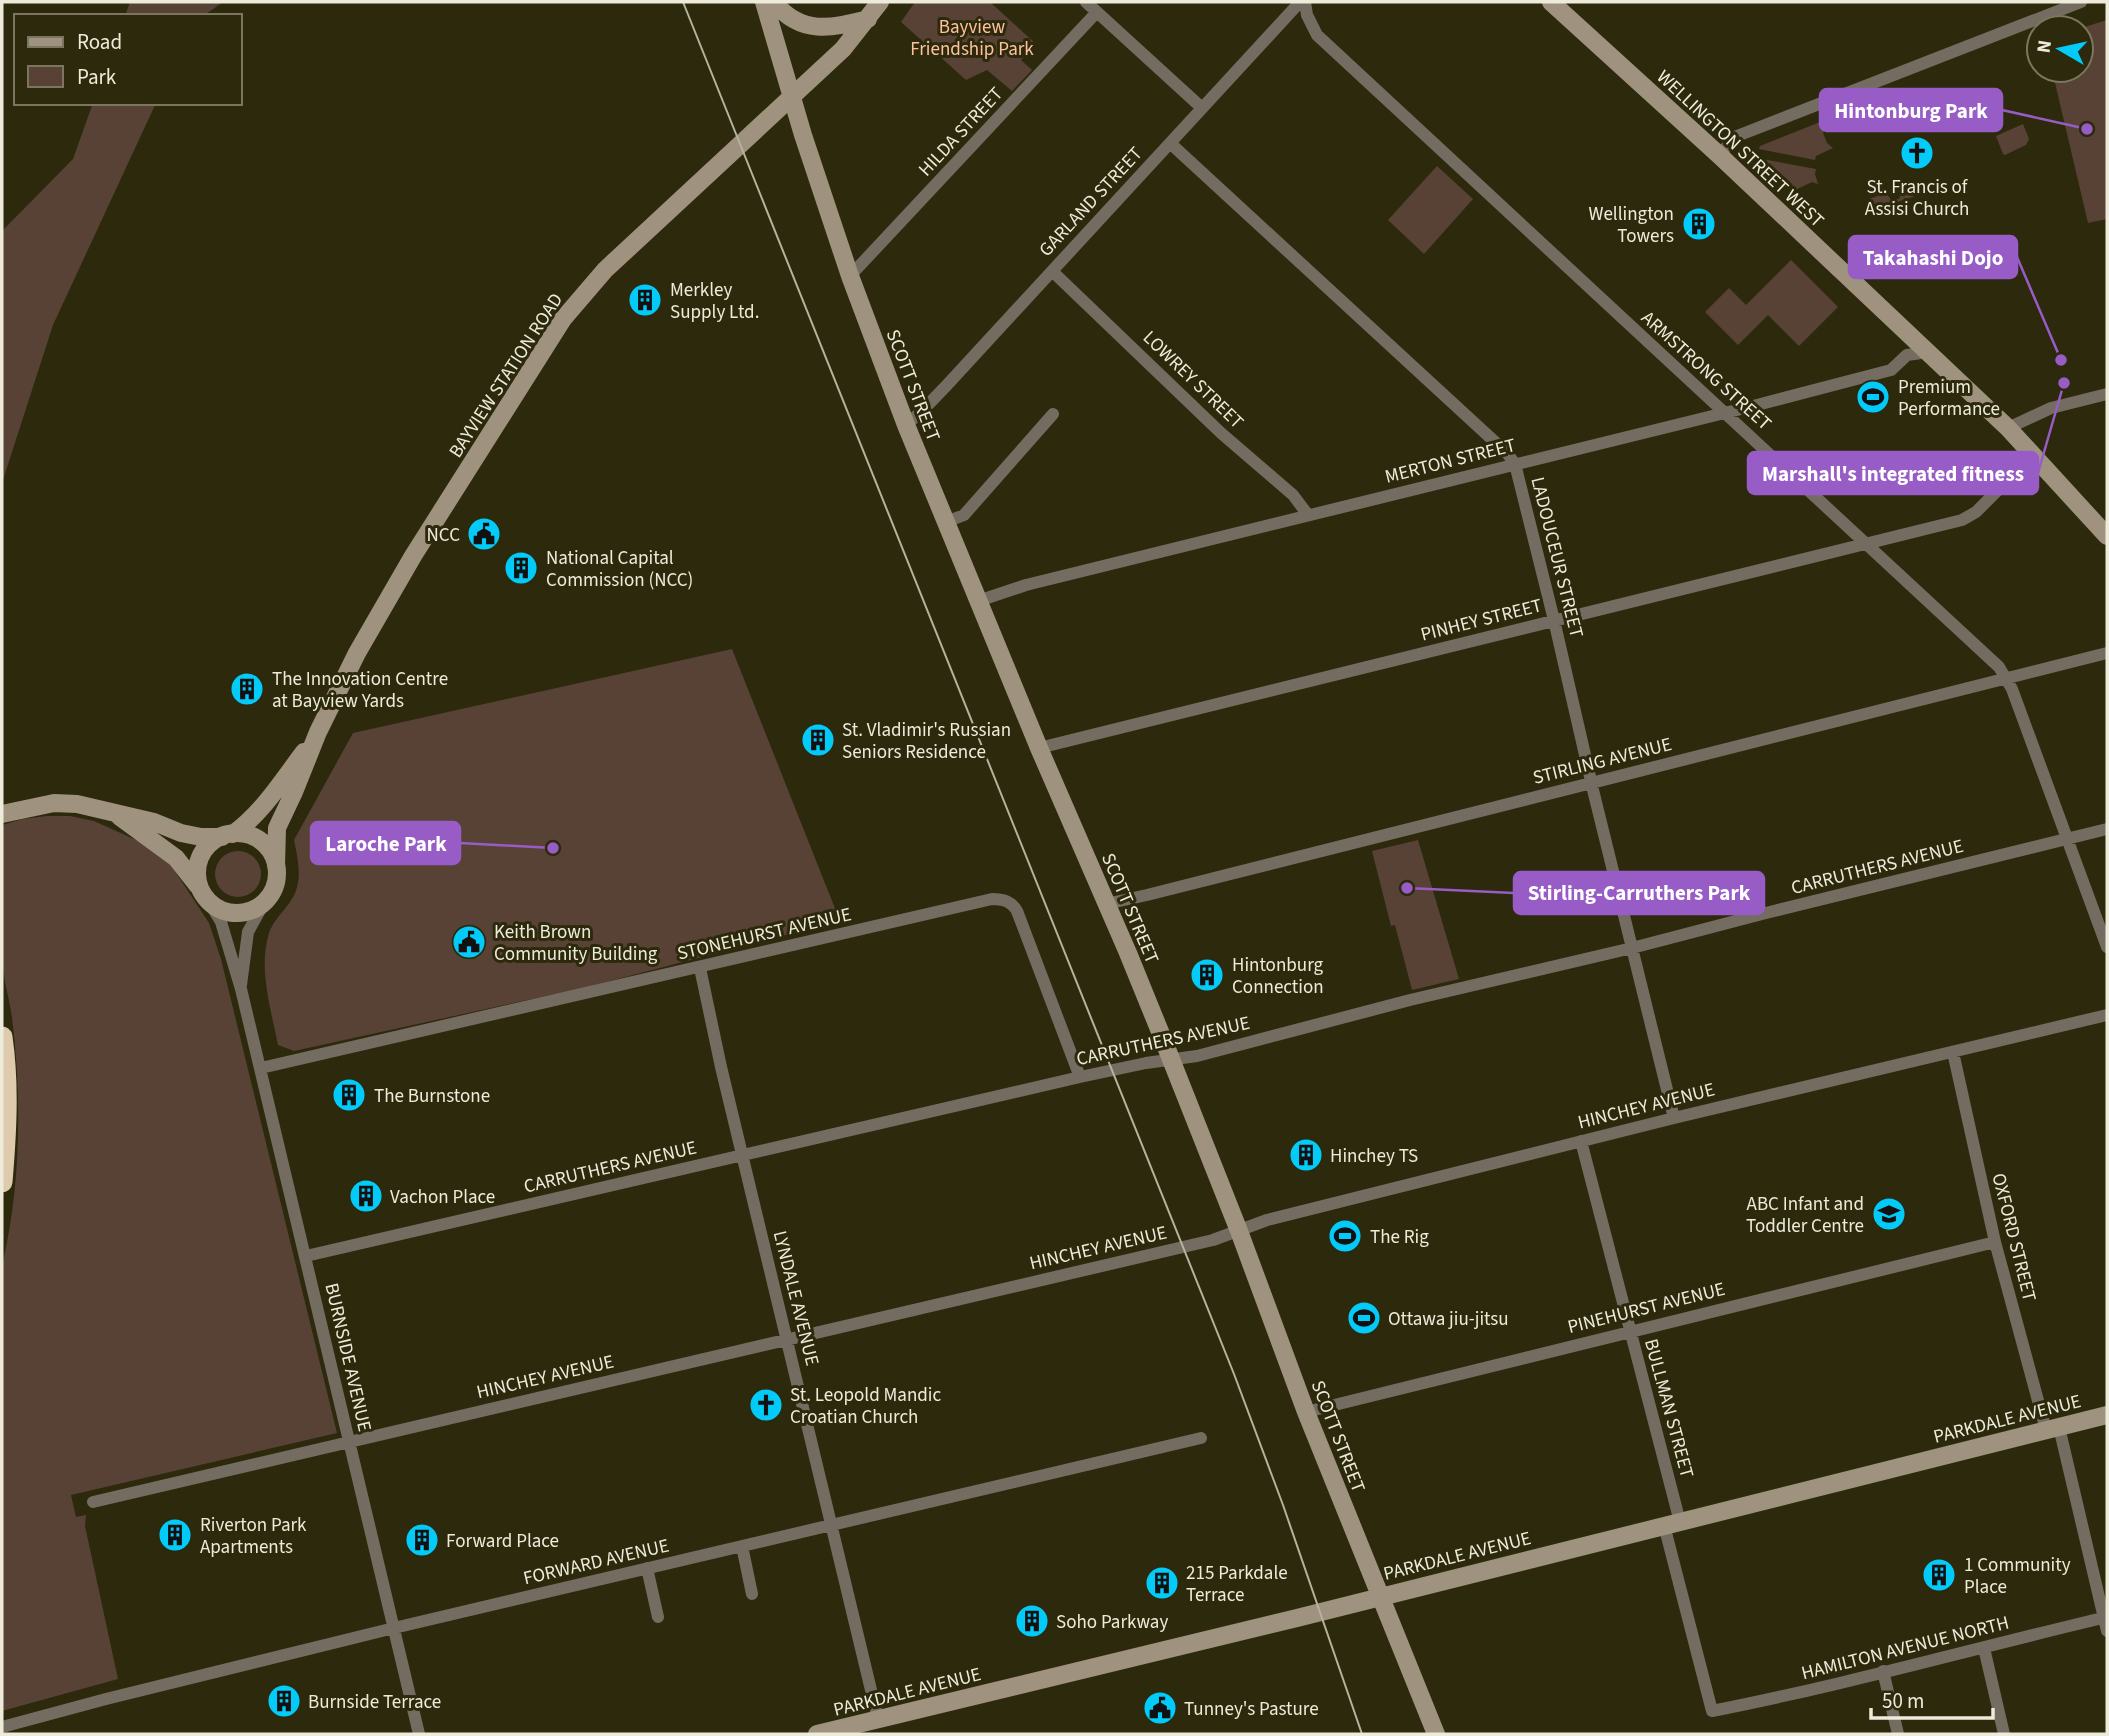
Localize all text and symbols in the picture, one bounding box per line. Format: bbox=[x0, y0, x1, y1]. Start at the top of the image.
legend bbox=[14, 14, 242, 105]
park label: Bayview Friendship Park bbox=[910, 14, 1034, 63]
north arrow bbox=[2025, 14, 2095, 84]
text: Road bbox=[77, 27, 122, 57]
text: N bbox=[2030, 38, 2059, 55]
text: Park bbox=[77, 62, 117, 92]
street label: WELLINGTON STREET WEST bbox=[1650, 64, 1830, 234]
street label: HILDA STREET bbox=[913, 81, 1010, 183]
callout: Hintonburg Park bbox=[1820, 89, 2002, 131]
text: Hintonburg Park bbox=[1834, 96, 1988, 126]
church icon: St. Francis of Assisi Church bbox=[1898, 134, 1936, 172]
street label: GARLAND STREET bbox=[1033, 141, 1149, 263]
place label: St. Francis of Assisi Church bbox=[1865, 174, 1969, 223]
place label: Wellington Towers bbox=[1588, 201, 1674, 250]
building icon: Wellington Towers bbox=[1680, 205, 1718, 243]
callout: Takahashi Dojo bbox=[1849, 236, 2017, 278]
text: Takahashi Dojo bbox=[1863, 243, 2003, 273]
place label: Merkley Supply Ltd. bbox=[670, 277, 759, 326]
building icon: Merkley Supply Ltd. bbox=[626, 281, 664, 319]
street label: BAYVIEW STATION ROAD bbox=[443, 288, 570, 463]
street label: ARMSTRONG STREET bbox=[1635, 305, 1777, 437]
street label: LOWREY STREET bbox=[1137, 325, 1249, 435]
street label: SCOTT STREET bbox=[879, 326, 946, 445]
place label: Premium Performance bbox=[1898, 374, 2000, 423]
sports icon: Premium Performance bbox=[1854, 378, 1892, 416]
street label: MERTON STREET bbox=[1382, 432, 1519, 491]
callout: Marshall's integrated fitness bbox=[1748, 452, 2038, 494]
text: Marshall's integrated fitness bbox=[1762, 459, 2024, 489]
street label: LADOUCEUR STREET bbox=[1524, 474, 1590, 641]
public building icon: NCC bbox=[465, 515, 503, 553]
place label: NCC bbox=[427, 522, 460, 549]
place label: National Capital Commission (NCC) bbox=[546, 545, 693, 594]
building icon: National Capital Commission (NCC) bbox=[502, 549, 540, 587]
street label: PINHEY STREET bbox=[1418, 592, 1545, 649]
place label: The Innovation Centre at Bayview Yards bbox=[272, 666, 448, 715]
building icon: The Innovation Centre at Bayview Yards bbox=[228, 670, 266, 708]
place label: St. Vladimir's Russian Seniors Residence bbox=[842, 717, 1011, 766]
building icon: St. Vladimir's Russian Seniors Residence bbox=[799, 721, 837, 759]
street label: STIRLING AVENUE bbox=[1530, 731, 1675, 792]
callout: Laroche Park bbox=[311, 822, 460, 864]
text: Laroche Park bbox=[325, 829, 447, 859]
street label: CARRUTHERS AVENUE bbox=[1788, 833, 1966, 902]
street label: SCOTT STREET bbox=[1094, 849, 1165, 968]
callout: Stirling-Carruthers Park bbox=[1514, 872, 1764, 914]
text: Stirling-Carruthers Park bbox=[1528, 878, 1751, 908]
street label: STONEHURST AVENUE bbox=[675, 901, 854, 968]
place label: Keith Brown Community Building bbox=[494, 919, 658, 968]
public building icon: Keith Brown Community Building bbox=[450, 923, 488, 961]
place label: Hintonburg Connection bbox=[1232, 952, 1324, 1001]
building icon: Hintonburg Connection bbox=[1188, 956, 1226, 994]
street label: CARRUTHERS AVENUE bbox=[1074, 1010, 1252, 1073]
building icon: The Burnstone bbox=[330, 1076, 368, 1114]
street label: HINCHEY AVENUE bbox=[1575, 1076, 1718, 1137]
place label: The Burnstone bbox=[374, 1083, 490, 1110]
street label: CARRUTHERS AVENUE bbox=[521, 1134, 699, 1200]
building icon: Hinchey TS bbox=[1287, 1136, 1325, 1174]
place label: Hinchey TS bbox=[1330, 1143, 1418, 1170]
street label: OXFORD STREET bbox=[1985, 1170, 2043, 1304]
building icon: Vachon Place bbox=[347, 1177, 385, 1215]
place label: Vachon Place bbox=[390, 1184, 495, 1211]
place label: ABC Infant and Toddler Centre bbox=[1746, 1191, 1864, 1240]
school or university icon: ABC Infant and Toddler Centre bbox=[1870, 1195, 1908, 1233]
sports icon: The Rig bbox=[1326, 1217, 1364, 1255]
street label: HINCHEY AVENUE bbox=[1027, 1220, 1170, 1277]
place label: The Rig bbox=[1370, 1224, 1429, 1251]
street label: LYNDALE AVENUE bbox=[766, 1228, 825, 1369]
street label: PINEHURST AVENUE bbox=[1565, 1276, 1728, 1341]
street label: BURNSIDE AVENUE bbox=[317, 1280, 378, 1434]
sports icon: Ottawa jiu-jitsu bbox=[1345, 1299, 1383, 1337]
place label: Ottawa jiu-jitsu bbox=[1388, 1306, 1509, 1333]
street label: BULLMAN STREET bbox=[1637, 1336, 1700, 1481]
street label: HINCHEY AVENUE bbox=[474, 1349, 617, 1406]
street label: SCOTT STREET bbox=[1304, 1377, 1371, 1496]
place label: St. Leopold Mandic Croatian Church bbox=[790, 1382, 942, 1431]
church icon: St. Leopold Mandic Croatian Church bbox=[747, 1386, 785, 1424]
street label: PARKDALE AVENUE bbox=[1931, 1388, 2084, 1451]
place label: Riverton Park Apartments bbox=[200, 1512, 307, 1561]
building icon: Riverton Park Apartments bbox=[156, 1516, 194, 1554]
building icon: Forward Place bbox=[403, 1521, 441, 1559]
street label: PARKDALE AVENUE bbox=[1381, 1525, 1534, 1588]
place label: Forward Place bbox=[446, 1528, 559, 1555]
street label: FORWARD AVENUE bbox=[521, 1533, 672, 1592]
place label: 1 Community Place bbox=[1964, 1552, 2071, 1601]
building icon: 1 Community Place bbox=[1920, 1556, 1958, 1594]
place label: 215 Parkdale Terrace bbox=[1186, 1560, 1288, 1609]
building icon: 215 Parkdale Terrace bbox=[1143, 1564, 1181, 1602]
building icon: Soho Parkway bbox=[1013, 1602, 1051, 1640]
place label: Soho Parkway bbox=[1056, 1609, 1168, 1636]
street label: HAMILTON AVENUE NORTH bbox=[1799, 1610, 2012, 1687]
street label: PARKDALE AVENUE bbox=[831, 1661, 984, 1724]
scale bar bbox=[1871, 1676, 1994, 1720]
building icon: Burnside Terrace bbox=[265, 1682, 303, 1720]
text: 50 m bbox=[1882, 1686, 1924, 1716]
place label: Burnside Terrace bbox=[308, 1689, 441, 1716]
public building icon: Tunney's Pasture bbox=[1141, 1689, 1179, 1727]
place label: Tunney's Pasture bbox=[1184, 1696, 1319, 1723]

